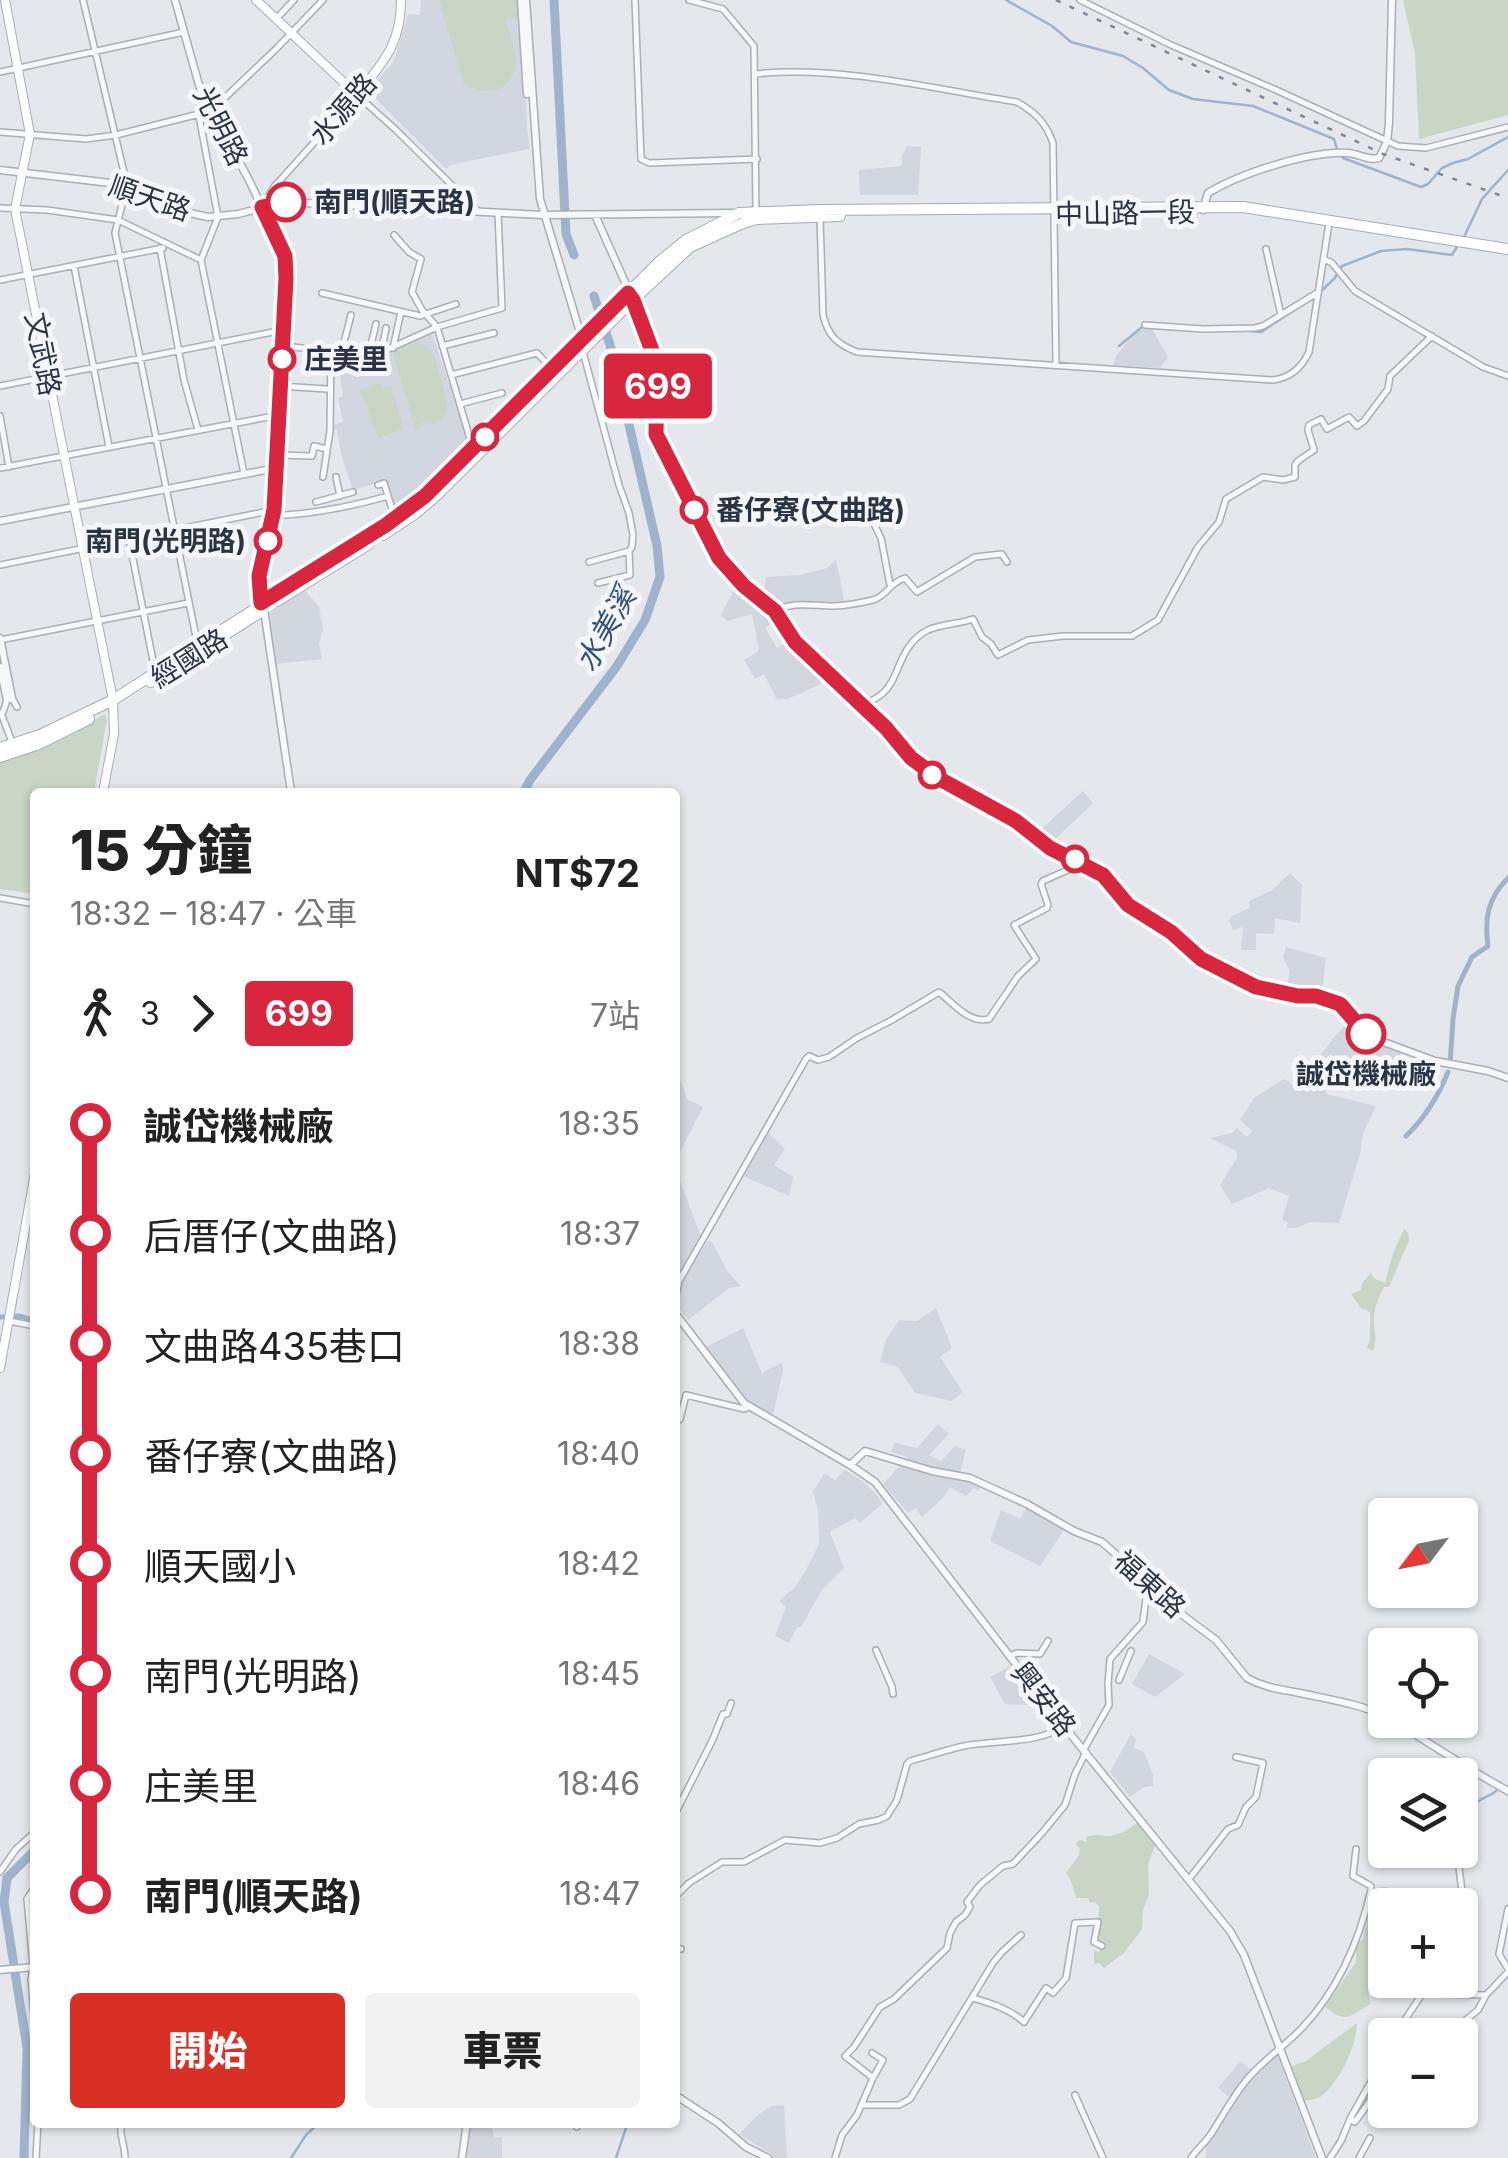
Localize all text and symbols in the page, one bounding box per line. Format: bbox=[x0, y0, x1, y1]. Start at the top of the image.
street label: 水源路 bbox=[303, 66, 383, 152]
street label: 光明路 bbox=[187, 81, 255, 171]
street label: 順天路 bbox=[105, 168, 195, 228]
marker: 南門(順天路) bbox=[267, 183, 305, 221]
place label: 南門(順天路) bbox=[314, 185, 475, 219]
street label: 中山路一段 bbox=[1055, 195, 1195, 231]
street label: 文武路 bbox=[18, 310, 68, 398]
place label: 庄美里 bbox=[304, 342, 388, 376]
marker: 庄美里 bbox=[269, 346, 295, 372]
line badge: 699 bbox=[600, 354, 716, 418]
text: 699 bbox=[624, 365, 692, 407]
unlabelled marker bbox=[472, 424, 498, 450]
place label: 番仔寮(文曲路) bbox=[716, 493, 905, 527]
marker: 番仔寮(文曲路) bbox=[681, 497, 707, 523]
place label: 南門(光明路) bbox=[85, 524, 246, 558]
marker: 南門(光明路) bbox=[255, 528, 281, 554]
water label: 水美溪 bbox=[567, 577, 644, 677]
street label: 經國路 bbox=[144, 621, 234, 695]
unlabelled marker bbox=[919, 762, 945, 788]
text: 15 分鐘 bbox=[70, 817, 252, 883]
unlabelled marker bbox=[1062, 846, 1088, 872]
text: NT$72 bbox=[515, 850, 640, 896]
text: 18:32 – 18:47 · 公車 bbox=[70, 894, 357, 933]
icon: walk bbox=[70, 986, 125, 1041]
icon: forward bbox=[175, 986, 230, 1041]
text: 699 bbox=[265, 992, 333, 1034]
text: 3 bbox=[140, 994, 160, 1033]
text: 7站 bbox=[590, 996, 640, 1035]
marker: 誠岱機械廠 bbox=[1347, 1015, 1385, 1053]
place label: 誠岱機械廠 bbox=[1296, 1057, 1436, 1091]
text: 誠岱機械廠 bbox=[144, 1103, 334, 1149]
text: 18:35 bbox=[559, 1104, 640, 1143]
text: 后厝仔(文曲路) bbox=[144, 1213, 400, 1259]
text: 18:37 bbox=[560, 1214, 640, 1253]
text: 文曲路435巷口 bbox=[144, 1323, 405, 1369]
text: 18:38 bbox=[558, 1324, 640, 1363]
text: 番仔寮(文曲路) bbox=[144, 1433, 400, 1479]
text: 18:40 bbox=[557, 1434, 640, 1473]
north arrow bbox=[1368, 1498, 1478, 1608]
map controls bbox=[1368, 1498, 1478, 2128]
text: 順天國小 bbox=[144, 1543, 296, 1589]
street label: 福東路 bbox=[1107, 1543, 1193, 1625]
text: 18:42 bbox=[558, 1544, 640, 1583]
button: locate bbox=[1368, 1628, 1478, 1738]
text: 南門(光明路) bbox=[144, 1653, 362, 1699]
text: 18:45 bbox=[558, 1654, 640, 1693]
street label: 興安路 bbox=[1005, 1655, 1083, 1743]
button: layers bbox=[1368, 1758, 1478, 1868]
text: 庄美里 bbox=[144, 1763, 258, 1809]
text: 18:46 bbox=[557, 1764, 640, 1803]
text: 南門(順天路) bbox=[144, 1873, 363, 1919]
text: 18:47 bbox=[559, 1874, 640, 1913]
button: + bbox=[1368, 1888, 1478, 1998]
button: 開始 bbox=[70, 1993, 345, 2108]
button: 車票 bbox=[365, 1993, 640, 2108]
button: − bbox=[1368, 2018, 1478, 2128]

